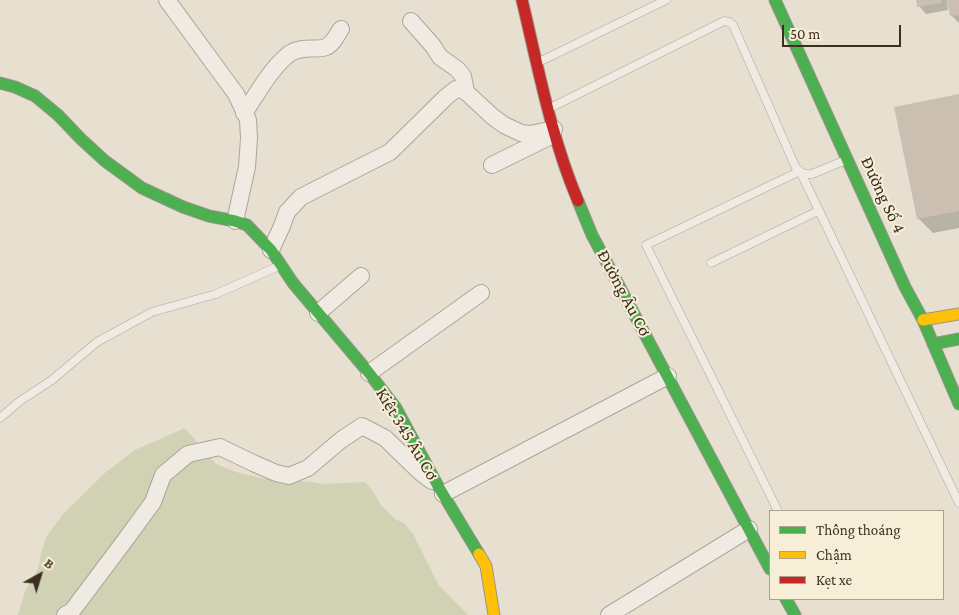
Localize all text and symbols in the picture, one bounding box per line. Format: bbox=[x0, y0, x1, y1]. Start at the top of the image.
scale bar bbox=[784, 15, 903, 47]
text: 50 m bbox=[790, 26, 820, 42]
street label: Đường Số 4 bbox=[856, 153, 910, 237]
street label: Đường Âu Cơ bbox=[592, 246, 656, 340]
street label: Kiệt 345 Âu Cơ bbox=[371, 384, 443, 484]
legend bbox=[769, 510, 944, 600]
text: Thông thoáng bbox=[816, 522, 901, 538]
text: Chậm bbox=[816, 547, 852, 563]
north arrow bbox=[15, 550, 65, 600]
text: B bbox=[41, 555, 58, 572]
text: Kẹt xe bbox=[816, 572, 852, 588]

